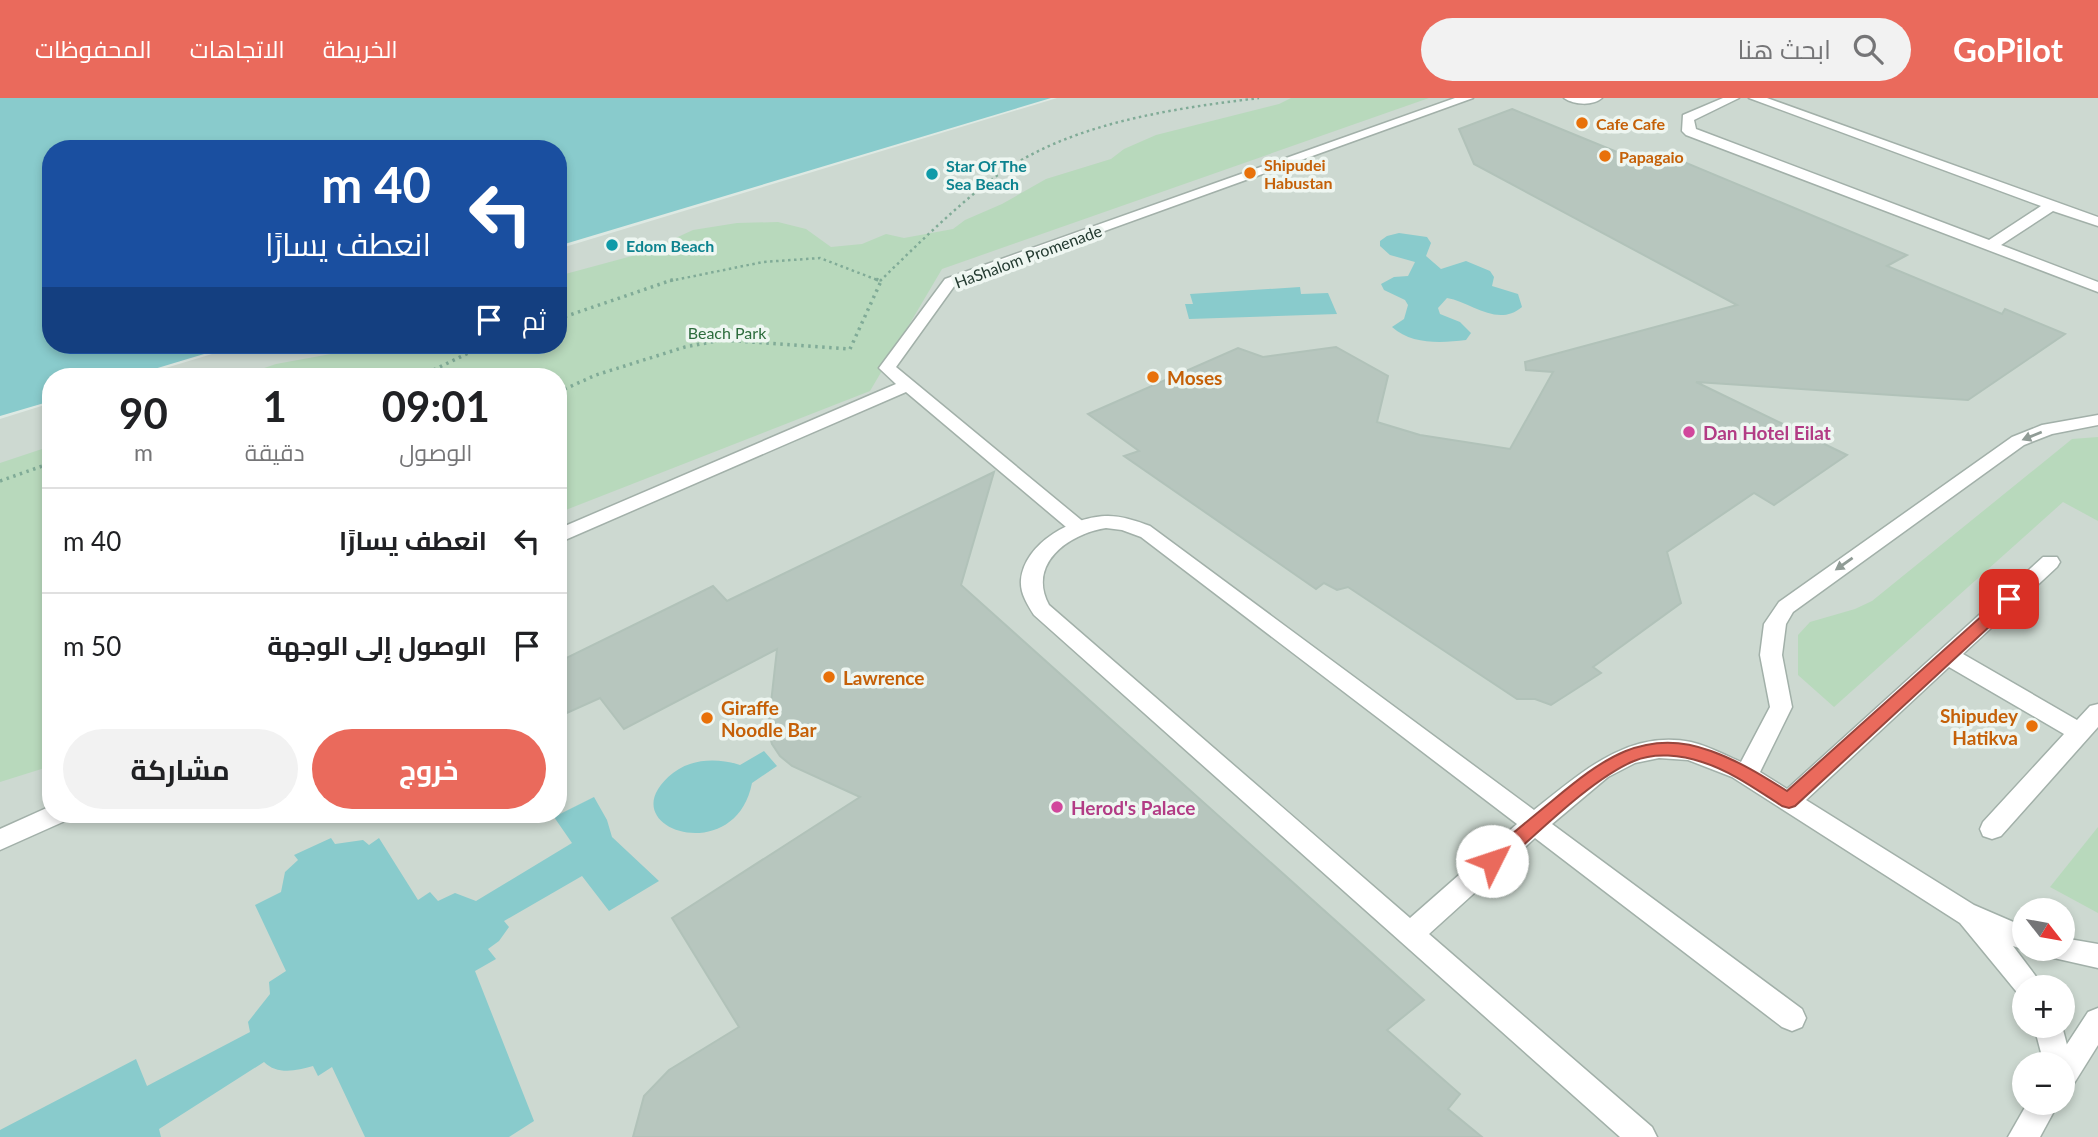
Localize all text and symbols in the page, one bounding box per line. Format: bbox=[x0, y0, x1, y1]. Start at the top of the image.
search box bbox=[1421, 18, 1911, 81]
text: GoPilot bbox=[1953, 29, 2063, 69]
icon: search bbox=[1849, 30, 1887, 68]
text: ابحث هنا bbox=[1737, 33, 1831, 65]
text: المحفوظات bbox=[35, 34, 152, 63]
text: الاتجاهات bbox=[190, 34, 285, 63]
text: الخريطة bbox=[323, 34, 398, 63]
place label: Cafe Cafe bbox=[1596, 114, 1666, 133]
marker: Cafe Cafe bbox=[1574, 115, 1590, 131]
place label: Papagaio bbox=[1619, 147, 1684, 166]
marker: Papagaio bbox=[1597, 148, 1613, 164]
text: 40 m bbox=[321, 155, 431, 213]
place label: Shipudei Habustan bbox=[1264, 155, 1332, 192]
place label: Star Of The Sea Beach bbox=[946, 156, 1027, 193]
marker: Shipudei Habustan bbox=[1242, 165, 1258, 181]
marker: Star Of The Sea Beach bbox=[924, 166, 940, 182]
icon: left bbox=[455, 168, 546, 259]
street label: HaShalom Promenade bbox=[952, 221, 1104, 291]
text: انعطف يسارًا bbox=[265, 224, 431, 263]
place label: Edom Beach bbox=[626, 236, 714, 255]
marker: Edom Beach bbox=[604, 237, 620, 253]
icon: arrive bbox=[470, 301, 508, 339]
text: ثم bbox=[522, 304, 546, 336]
park label: Beach Park bbox=[688, 323, 767, 342]
place label: Moses bbox=[1167, 366, 1222, 389]
marker: Moses bbox=[1145, 369, 1161, 385]
text: 1 bbox=[263, 381, 287, 431]
text: 09:01 bbox=[382, 381, 490, 431]
text: 90 bbox=[119, 388, 168, 438]
place label: Dan Hotel Eilat bbox=[1703, 421, 1831, 444]
marker: Dan Hotel Eilat bbox=[1681, 424, 1697, 440]
one-way arrow bbox=[2021, 430, 2042, 441]
text: m bbox=[134, 438, 153, 466]
text: دقيقة bbox=[245, 438, 305, 466]
text: الوصول bbox=[399, 438, 472, 466]
icon: left bbox=[508, 522, 546, 560]
text: انعطف يسارًا bbox=[339, 524, 487, 556]
text: 40 m bbox=[63, 525, 121, 557]
one-way arrow bbox=[1835, 557, 1853, 571]
pin bbox=[1979, 569, 2039, 629]
icon: arrive bbox=[1990, 580, 2028, 618]
icon: arrive bbox=[508, 627, 546, 665]
text: الوصول إلى الوجهة bbox=[267, 629, 487, 661]
text: 50 m bbox=[63, 630, 121, 662]
place label: Lawrence bbox=[843, 666, 924, 689]
marker: Lawrence bbox=[821, 669, 837, 685]
place label: Giraffe Noodle Bar bbox=[721, 696, 817, 741]
place label: Shipudey Hatikva bbox=[1940, 704, 2019, 749]
marker: Giraffe Noodle Bar bbox=[699, 710, 715, 726]
marker: Shipudey Hatikva bbox=[2024, 718, 2040, 734]
button: مشاركة bbox=[63, 729, 298, 809]
button: خروج bbox=[312, 729, 546, 809]
place label: Herod's Palace bbox=[1071, 796, 1195, 819]
marker: Herod's Palace bbox=[1049, 799, 1065, 815]
position arrow bbox=[1455, 824, 1529, 898]
north arrow bbox=[2012, 898, 2076, 961]
map controls bbox=[2012, 898, 2075, 1115]
button: + bbox=[2012, 975, 2075, 1038]
button: − bbox=[2012, 1052, 2075, 1115]

